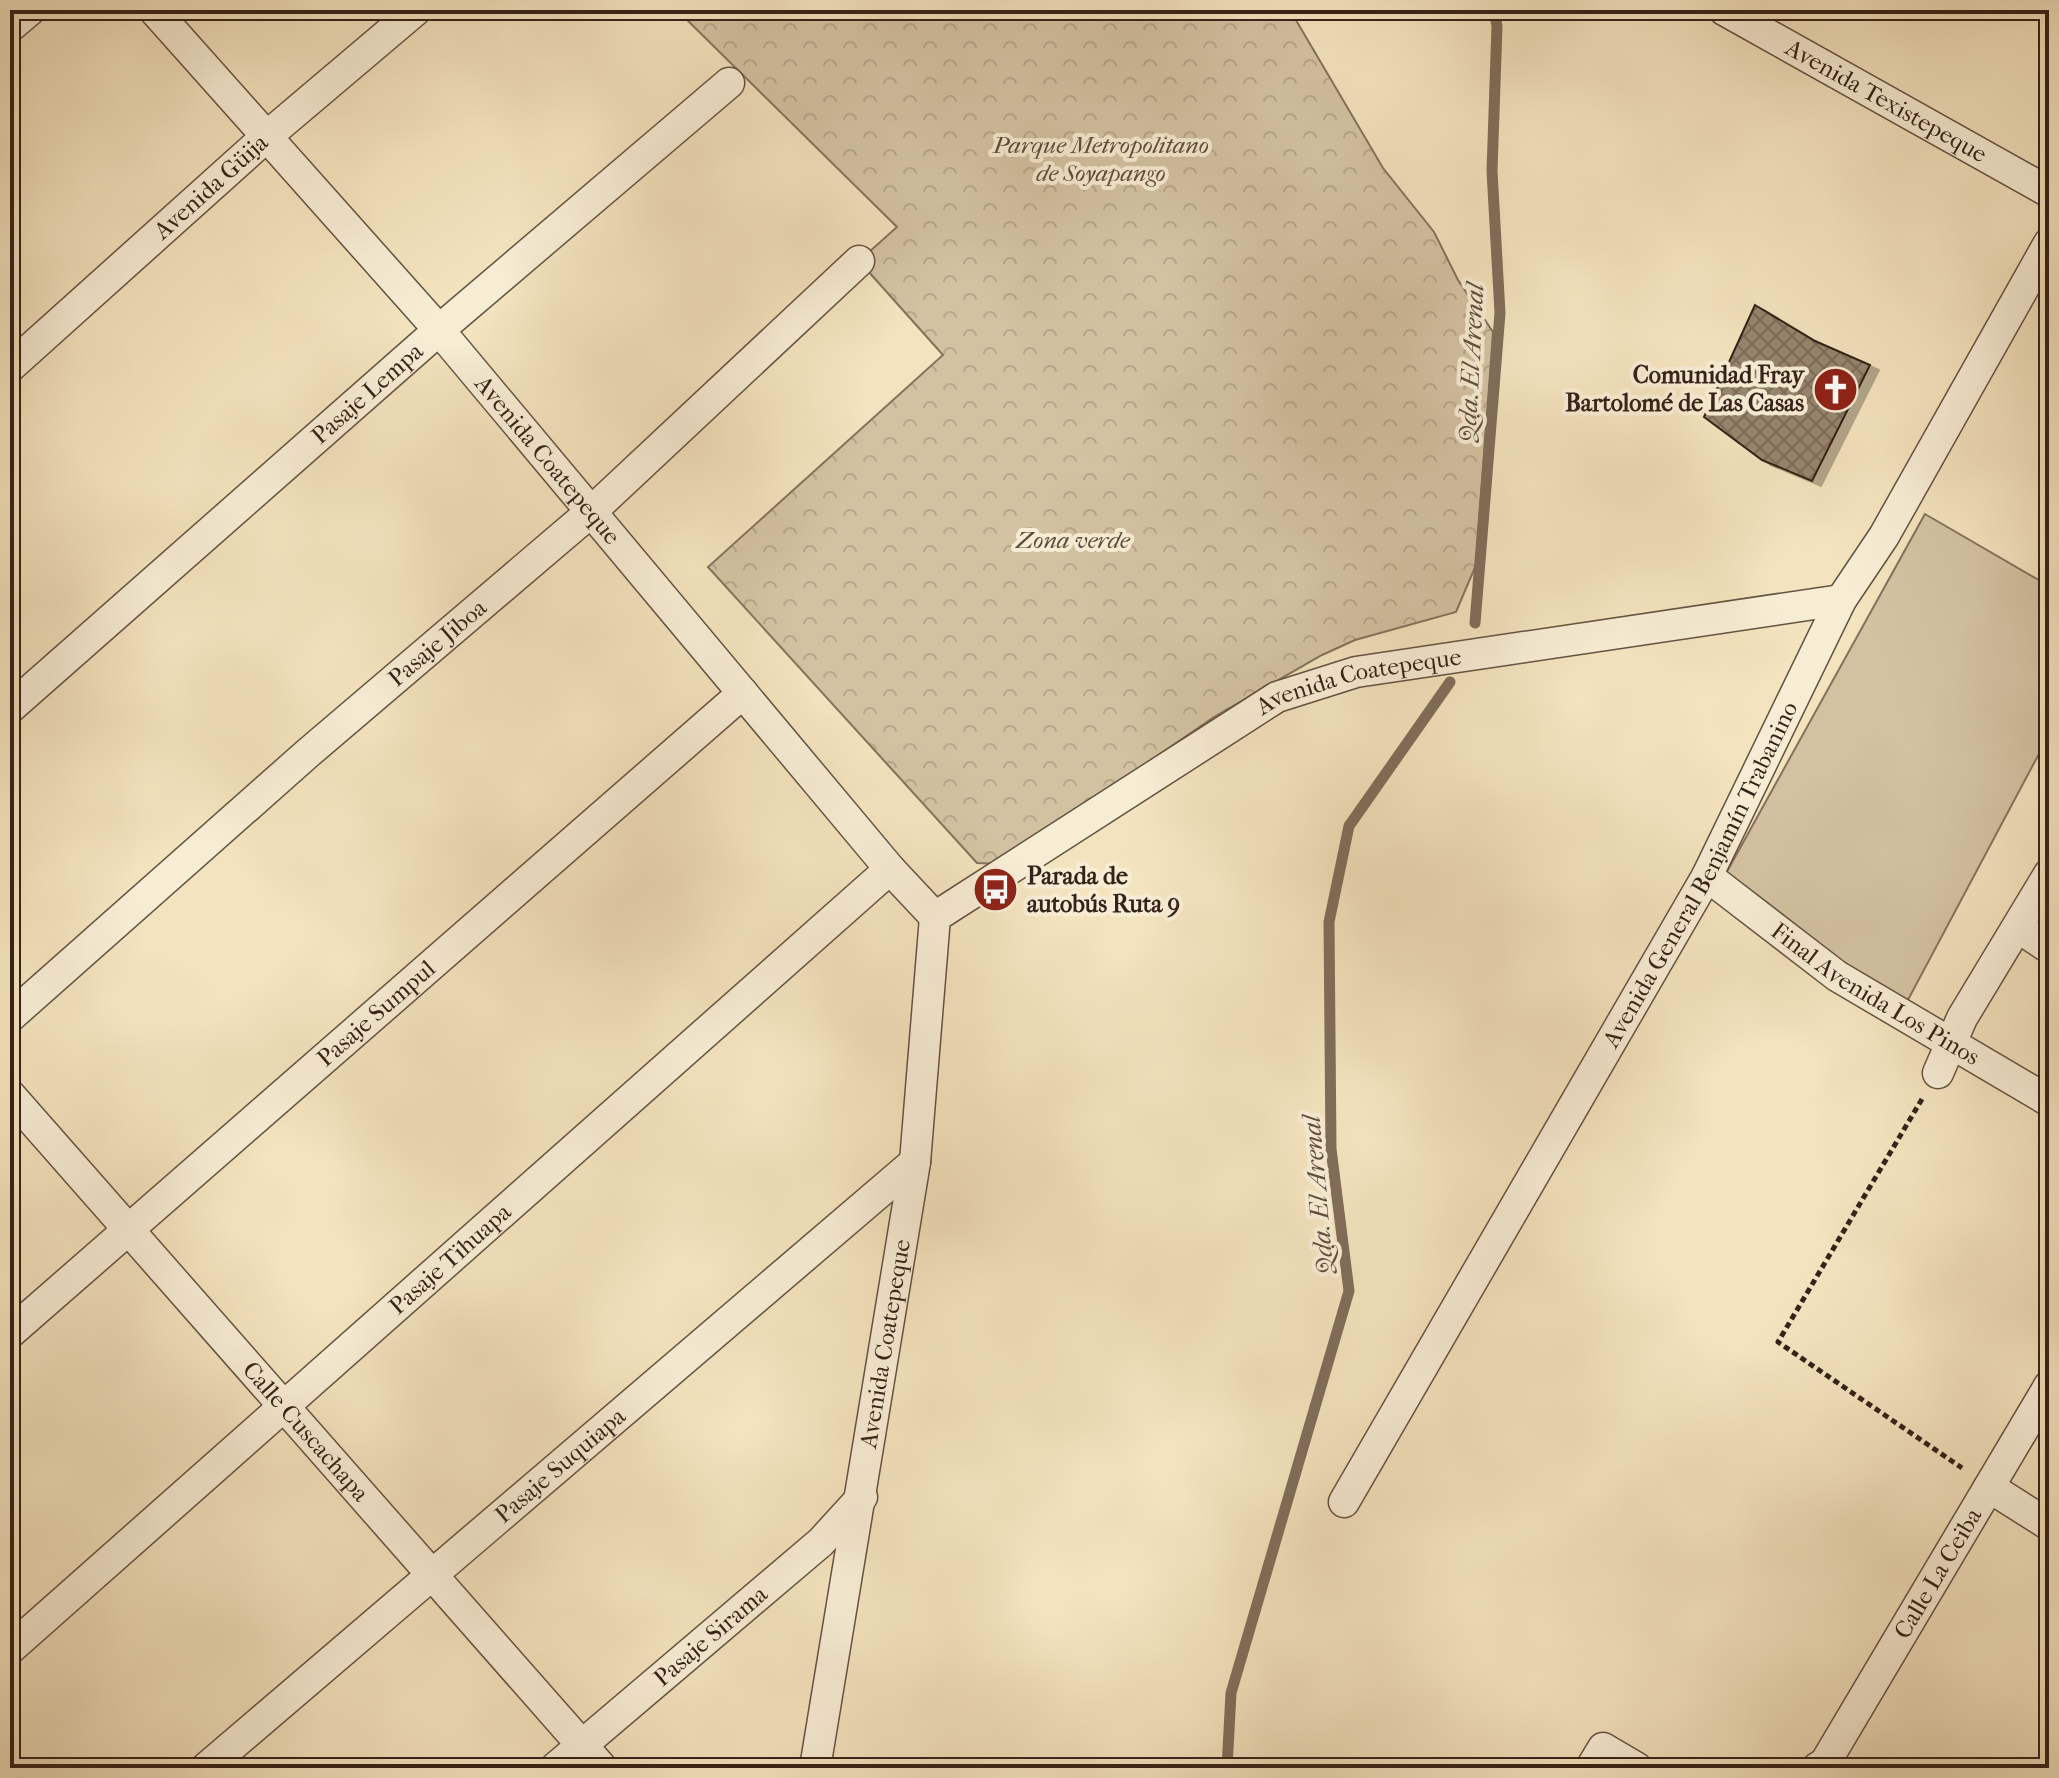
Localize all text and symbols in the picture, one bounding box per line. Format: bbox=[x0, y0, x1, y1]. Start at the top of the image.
street label: Avenida Texistepeque bbox=[1780, 33, 1992, 168]
street label: Avenida Güija bbox=[147, 128, 274, 246]
park label: Parque Metropolitano de Soyapango bbox=[992, 131, 1209, 187]
water label: Qda. El Arenal bbox=[1451, 280, 1491, 444]
street label: Pasaje Lempa bbox=[306, 336, 429, 450]
place label: Comunidad Fray Bartolomé de Las Casas bbox=[1565, 361, 1805, 417]
church icon: Comunidad Fray Bartolomé de Las Casas bbox=[1811, 365, 1859, 413]
street label: Avenida Coatepeque bbox=[469, 369, 626, 550]
park label: Zona verde bbox=[1014, 526, 1131, 554]
street label: Pasaje Jiboa bbox=[383, 593, 493, 692]
street label: Avenida Coatepeque bbox=[1250, 643, 1463, 721]
street label: Avenida General Benjamín Trabanino bbox=[1596, 697, 1804, 1053]
place label: Parada de autobús Ruta 9 bbox=[1027, 862, 1180, 918]
bus stop icon: Parada de autobús Ruta 9 bbox=[972, 866, 1020, 914]
street label: Final Avenida Los Pinos bbox=[1766, 917, 1985, 1071]
street label: Pasaje Sumpul bbox=[311, 954, 441, 1072]
water label: Qda. El Arenal bbox=[1295, 1112, 1340, 1277]
street label: Pasaje Tihuapa bbox=[383, 1197, 517, 1320]
street label: Avenida Coatepeque bbox=[854, 1237, 916, 1451]
street label: Calle Cuscachapa bbox=[237, 1356, 375, 1508]
street label: Pasaje Suquiapa bbox=[489, 1401, 632, 1529]
street label: Calle La Ceiba bbox=[1888, 1502, 1988, 1644]
street label: Pasaje Sirama bbox=[648, 1579, 774, 1692]

